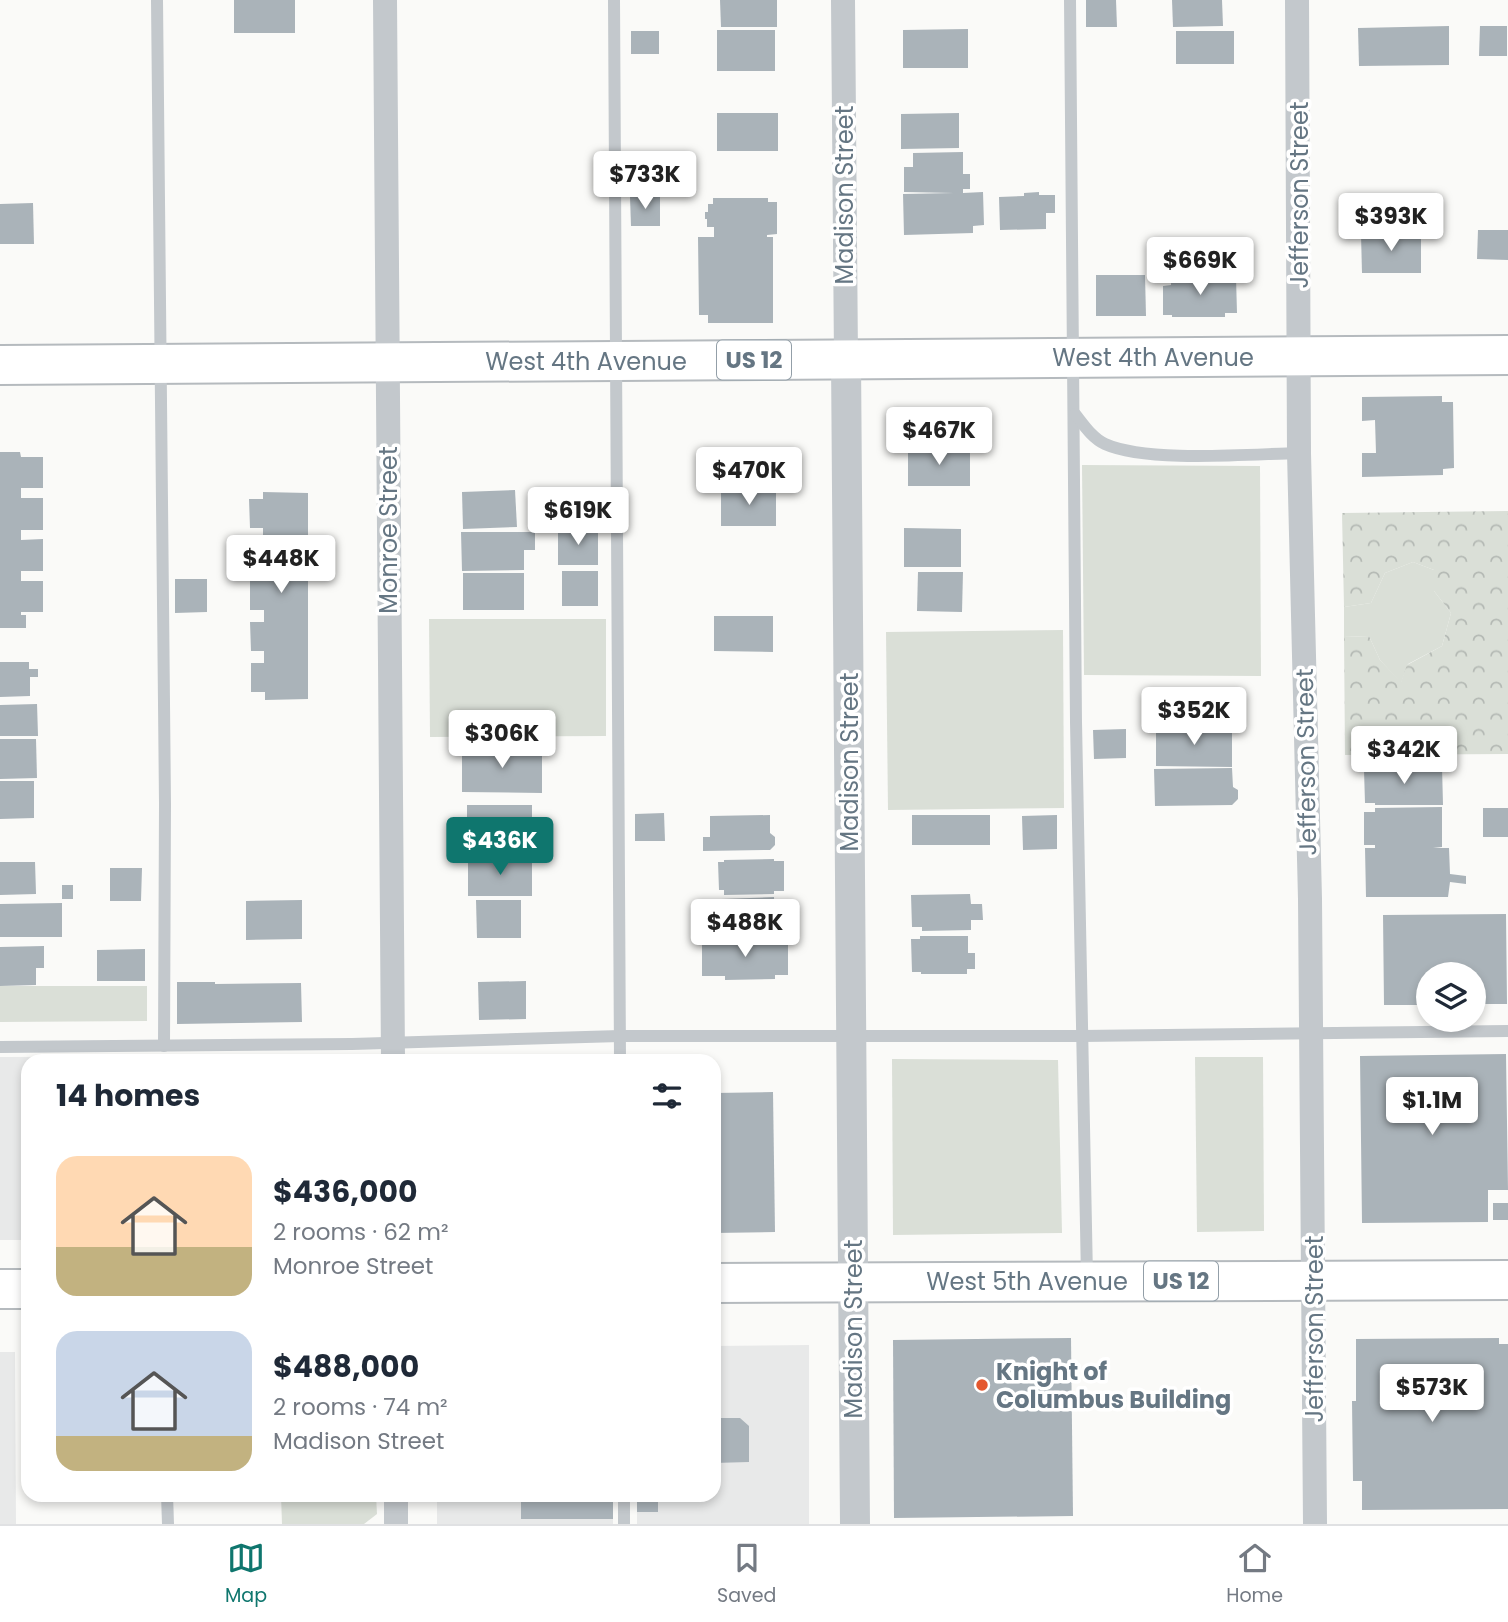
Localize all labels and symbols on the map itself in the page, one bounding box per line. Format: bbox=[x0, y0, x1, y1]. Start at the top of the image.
street label: Jefferson Street bbox=[1283, 101, 1316, 289]
street label: Madison Street bbox=[828, 106, 861, 284]
pin: $733K bbox=[596, 152, 694, 211]
pin: $393K bbox=[1342, 194, 1440, 253]
pin: $669K bbox=[1151, 238, 1249, 297]
road number: US 12 bbox=[717, 340, 791, 380]
street label: West 4th Avenue bbox=[1052, 341, 1254, 374]
street label: West 4th Avenue bbox=[485, 345, 687, 378]
pin: $467K bbox=[890, 407, 988, 467]
street label: Monroe Street bbox=[372, 446, 405, 614]
pin: $470K bbox=[700, 448, 798, 507]
pin: $619K bbox=[529, 488, 627, 547]
pin: $448K bbox=[232, 536, 330, 595]
street label: Jefferson Street bbox=[1288, 668, 1324, 856]
street label: Madison Street bbox=[833, 673, 866, 851]
pin: $352K bbox=[1145, 688, 1243, 747]
pin: $306K bbox=[453, 710, 551, 770]
pin: $342K bbox=[1355, 726, 1453, 786]
pin: $436K bbox=[451, 818, 549, 877]
pin: $488K bbox=[696, 900, 794, 959]
pin: $1.1M bbox=[1383, 1078, 1481, 1137]
street label: Jefferson Street bbox=[1298, 1235, 1331, 1423]
street label: Madison Street bbox=[837, 1240, 870, 1418]
road number: US 12 bbox=[1144, 1262, 1218, 1300]
street label: West 5th Avenue bbox=[926, 1265, 1128, 1298]
place label: Knight of Columbus Building bbox=[996, 1355, 1231, 1416]
pin: $573K bbox=[1383, 1364, 1481, 1424]
marker: Knight of Columbus Building bbox=[974, 1377, 990, 1393]

